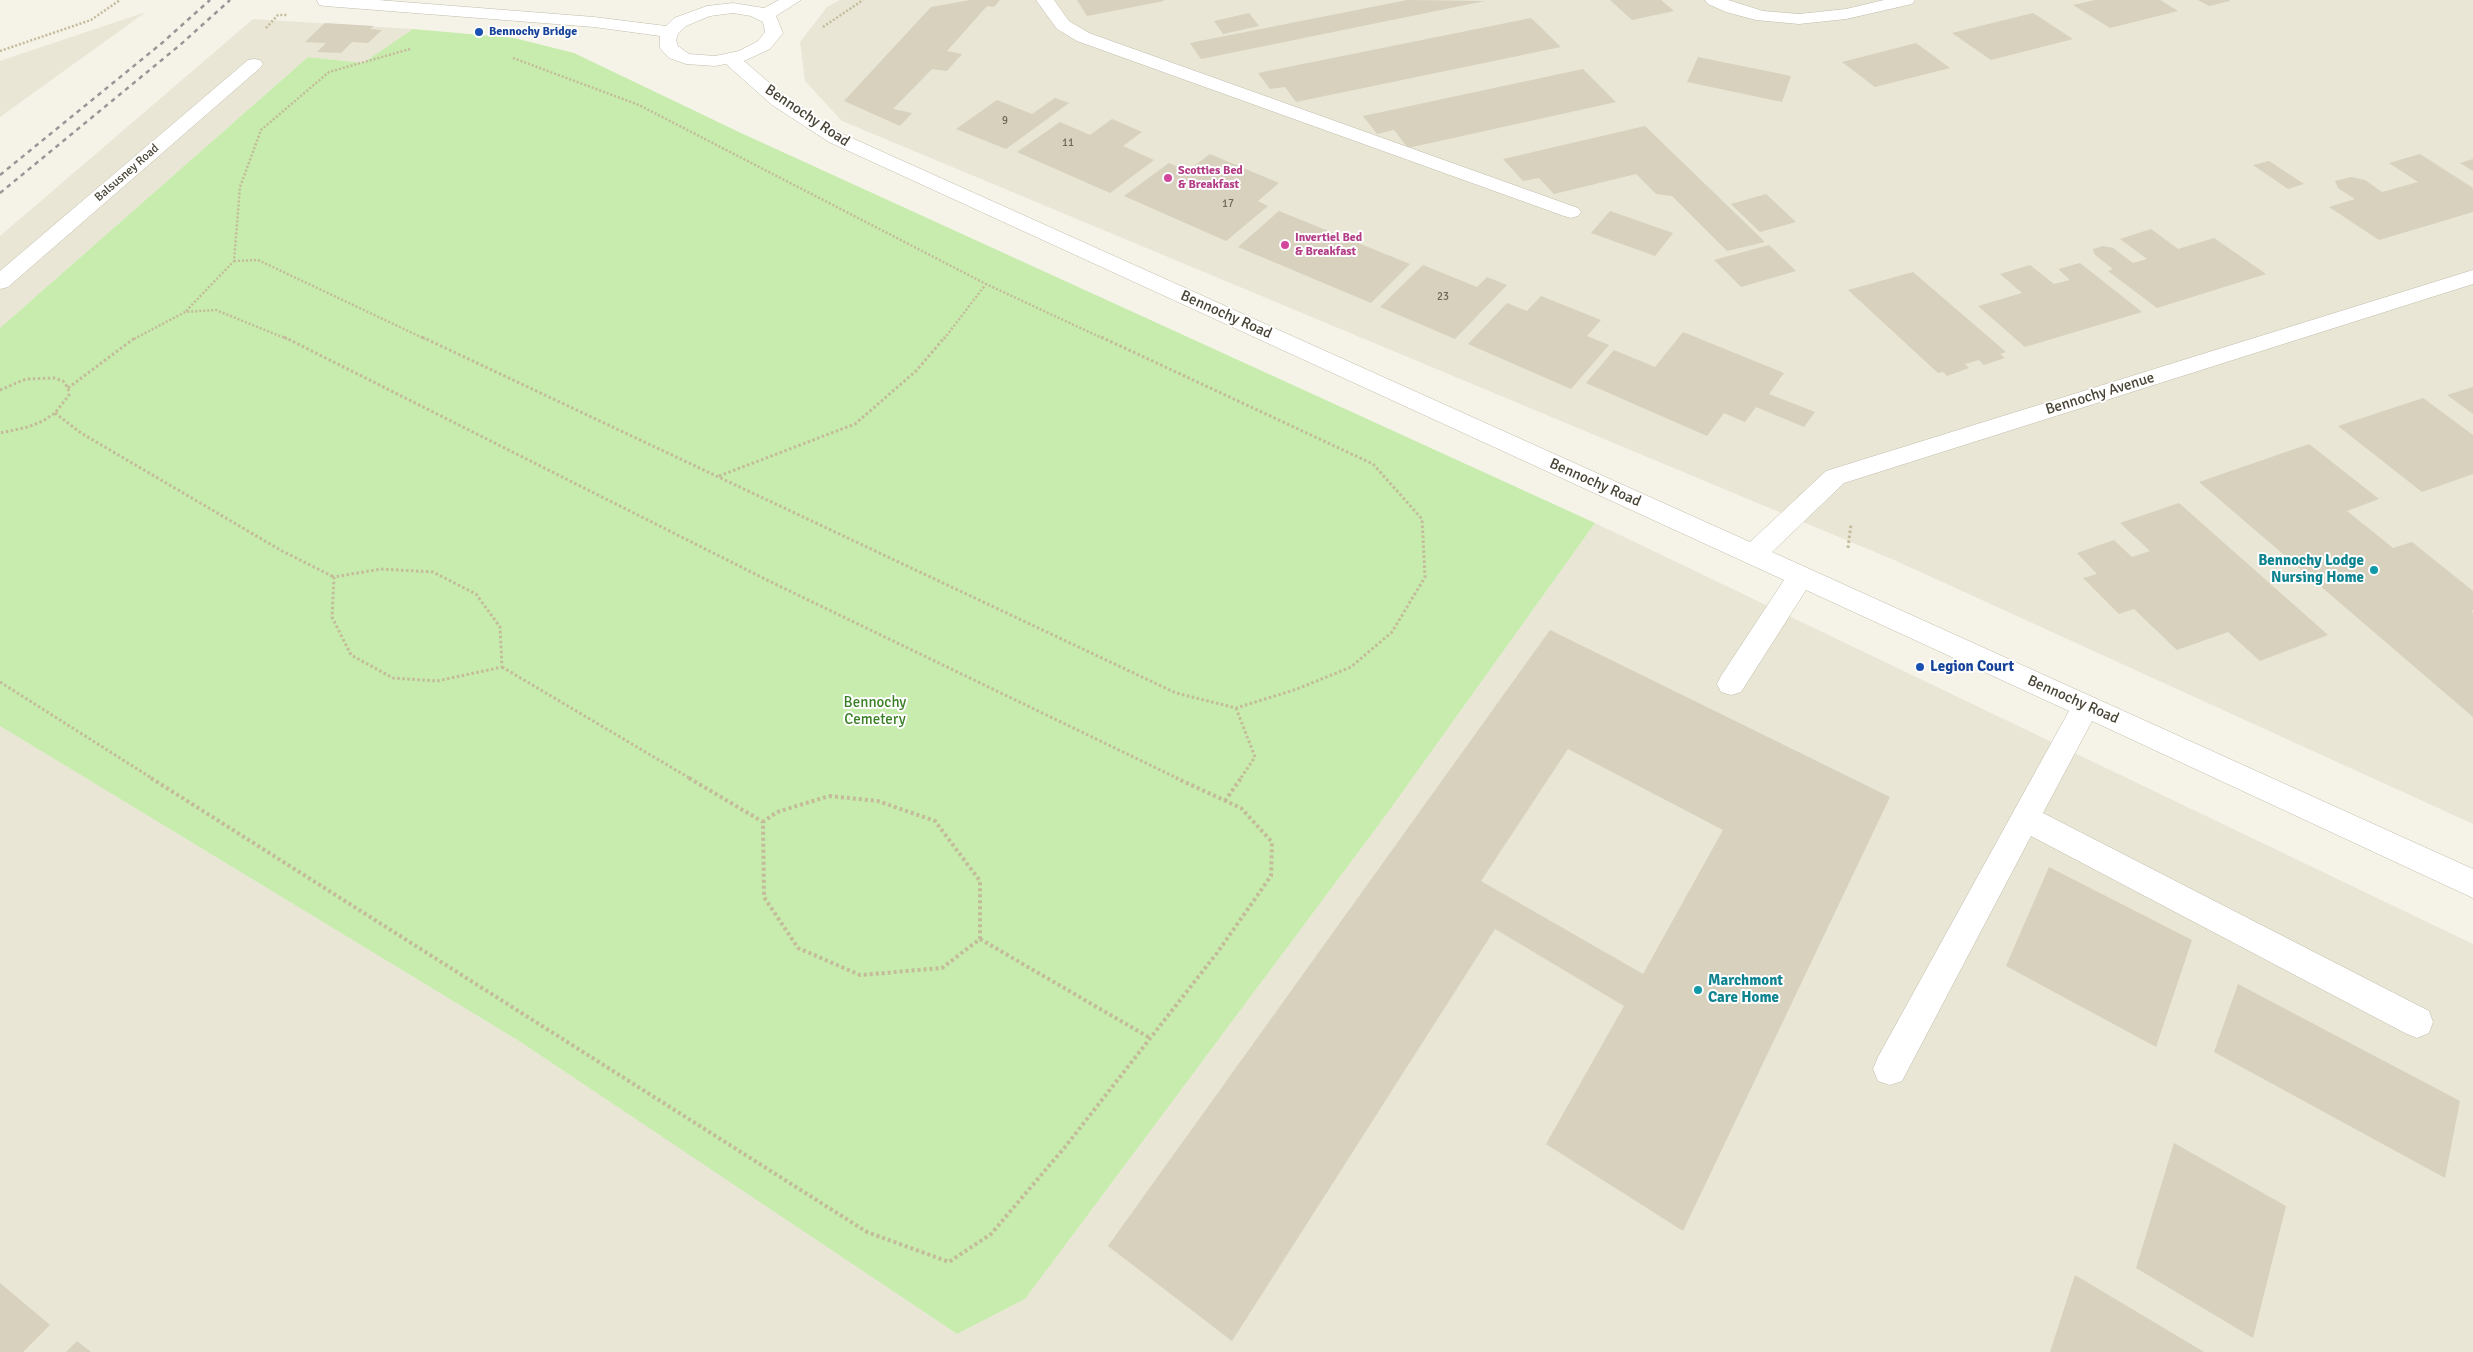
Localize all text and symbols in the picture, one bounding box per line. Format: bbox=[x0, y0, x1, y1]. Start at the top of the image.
place label: Bennochy Bridge bbox=[489, 25, 577, 39]
marker: Bennochy Bridge bbox=[473, 26, 485, 38]
street label: Bennochy Road bbox=[761, 81, 853, 151]
house number: 9 bbox=[1002, 114, 1008, 128]
house number: 11 bbox=[1062, 136, 1074, 150]
street label: Balsusney Road bbox=[92, 141, 162, 205]
place label: Scotties Bed & Breakfast bbox=[1178, 164, 1243, 192]
marker: Scotties Bed & Breakfast bbox=[1162, 172, 1174, 184]
house number: 17 bbox=[1222, 197, 1234, 211]
place label: Invertiel Bed & Breakfast bbox=[1295, 231, 1362, 259]
marker: Invertiel Bed & Breakfast bbox=[1279, 239, 1291, 251]
street label: Bennochy Road bbox=[1178, 287, 1274, 343]
house number: 23 bbox=[1437, 290, 1449, 304]
street label: Bennochy Avenue bbox=[2043, 369, 2157, 419]
street label: Bennochy Road bbox=[1547, 455, 1643, 511]
place label: Bennochy Lodge Nursing Home bbox=[2258, 552, 2364, 587]
marker: Bennochy Lodge Nursing Home bbox=[2368, 564, 2380, 576]
place label: Legion Court bbox=[1930, 658, 2014, 676]
marker: Legion Court bbox=[1914, 661, 1926, 673]
street label: Bennochy Road bbox=[2025, 672, 2121, 728]
park label: Bennochy Cemetery bbox=[844, 694, 906, 729]
place label: Marchmont Care Home bbox=[1708, 972, 1783, 1007]
marker: Marchmont Care Home bbox=[1692, 984, 1704, 996]

